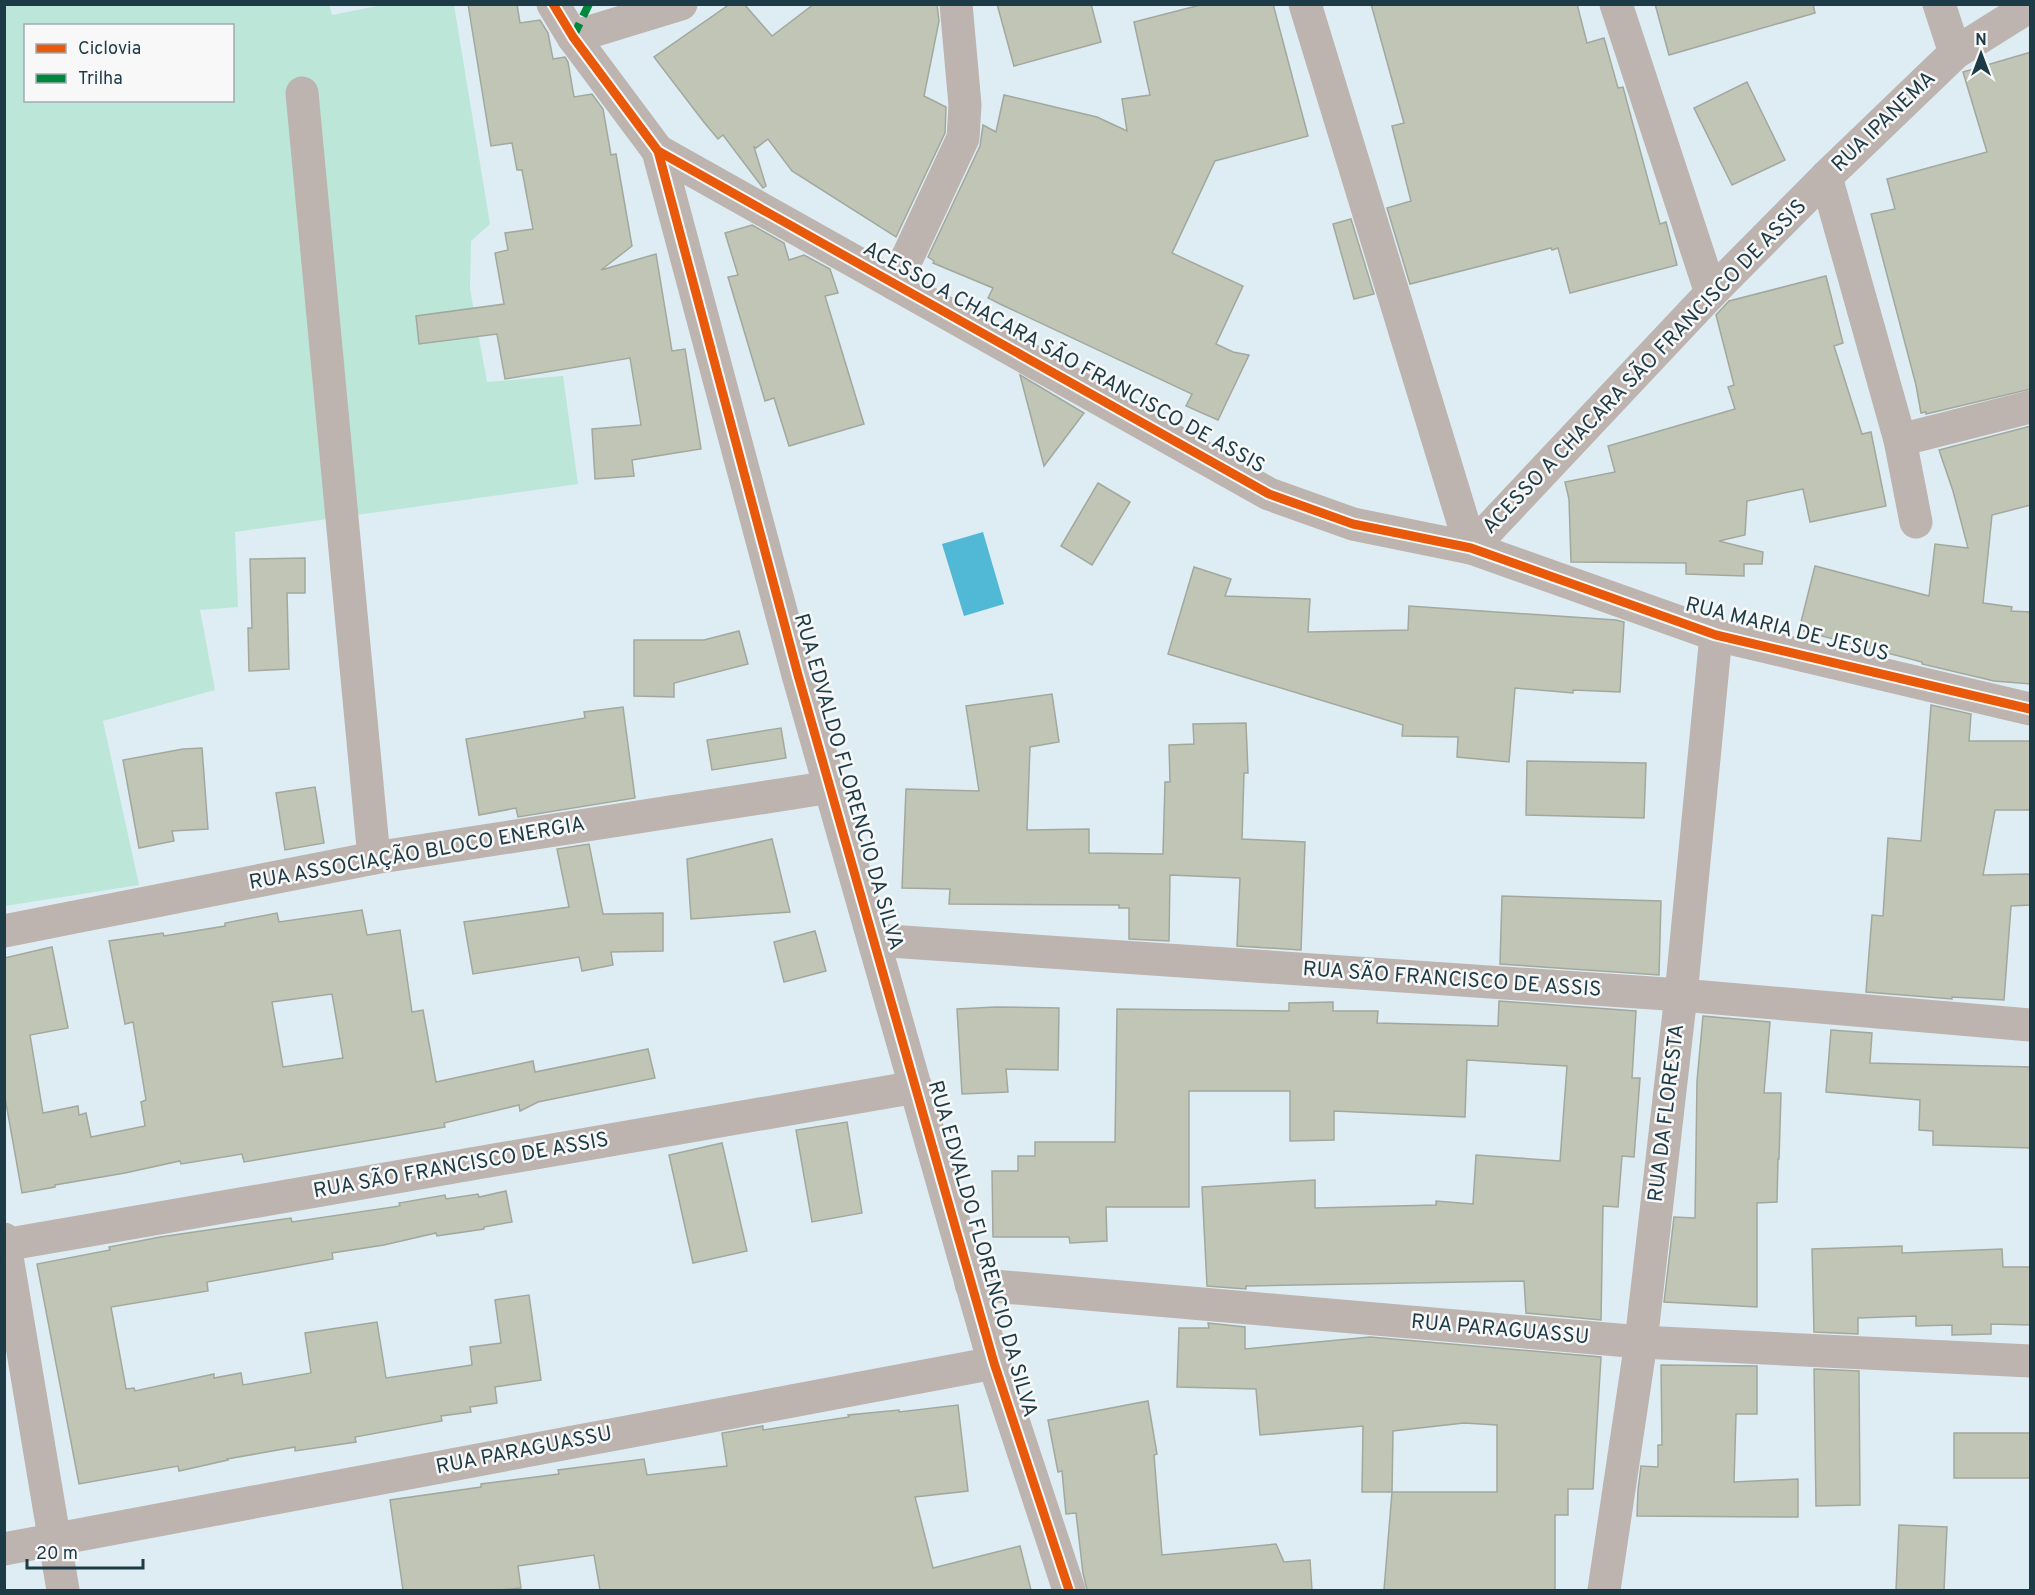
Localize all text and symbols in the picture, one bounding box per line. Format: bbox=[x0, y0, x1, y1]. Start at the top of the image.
legend bbox=[24, 24, 234, 102]
north arrow bbox=[1951, 24, 2011, 84]
text: N bbox=[1975, 31, 1987, 51]
text: Ciclovia bbox=[78, 38, 141, 61]
street label: RUA IPANEMA bbox=[1826, 66, 1942, 178]
text: Trilha bbox=[78, 68, 123, 91]
street label: ACESSO A CHACARA SÃO FRANCISCO DE ASSIS bbox=[1477, 194, 1813, 540]
street label: ACESSO A CHACARA SÃO FRANCISCO DE ASSIS bbox=[858, 236, 1270, 480]
street label: RUA MARIA DE JESUS bbox=[1682, 592, 1892, 668]
street label: RUA EDVALDO FLORENCIO DA SILVA bbox=[787, 611, 909, 953]
street label: RUA ASSOCIAÇÃO BLOCO ENERGIA bbox=[247, 811, 587, 897]
street label: RUA SÃO FRANCISCO DE ASSIS bbox=[1302, 956, 1602, 1004]
street label: RUA DA FLORESTA bbox=[1643, 1023, 1691, 1203]
street label: RUA EDVALDO FLORENCIO DA SILVA bbox=[921, 1078, 1043, 1420]
street label: RUA SÃO FRANCISCO DE ASSIS bbox=[311, 1127, 611, 1205]
street label: RUA PARAGUASSU bbox=[1410, 1309, 1590, 1351]
street label: RUA PARAGUASSU bbox=[434, 1421, 614, 1481]
scale bar bbox=[27, 1532, 142, 1570]
text: 20 m bbox=[36, 1543, 78, 1566]

